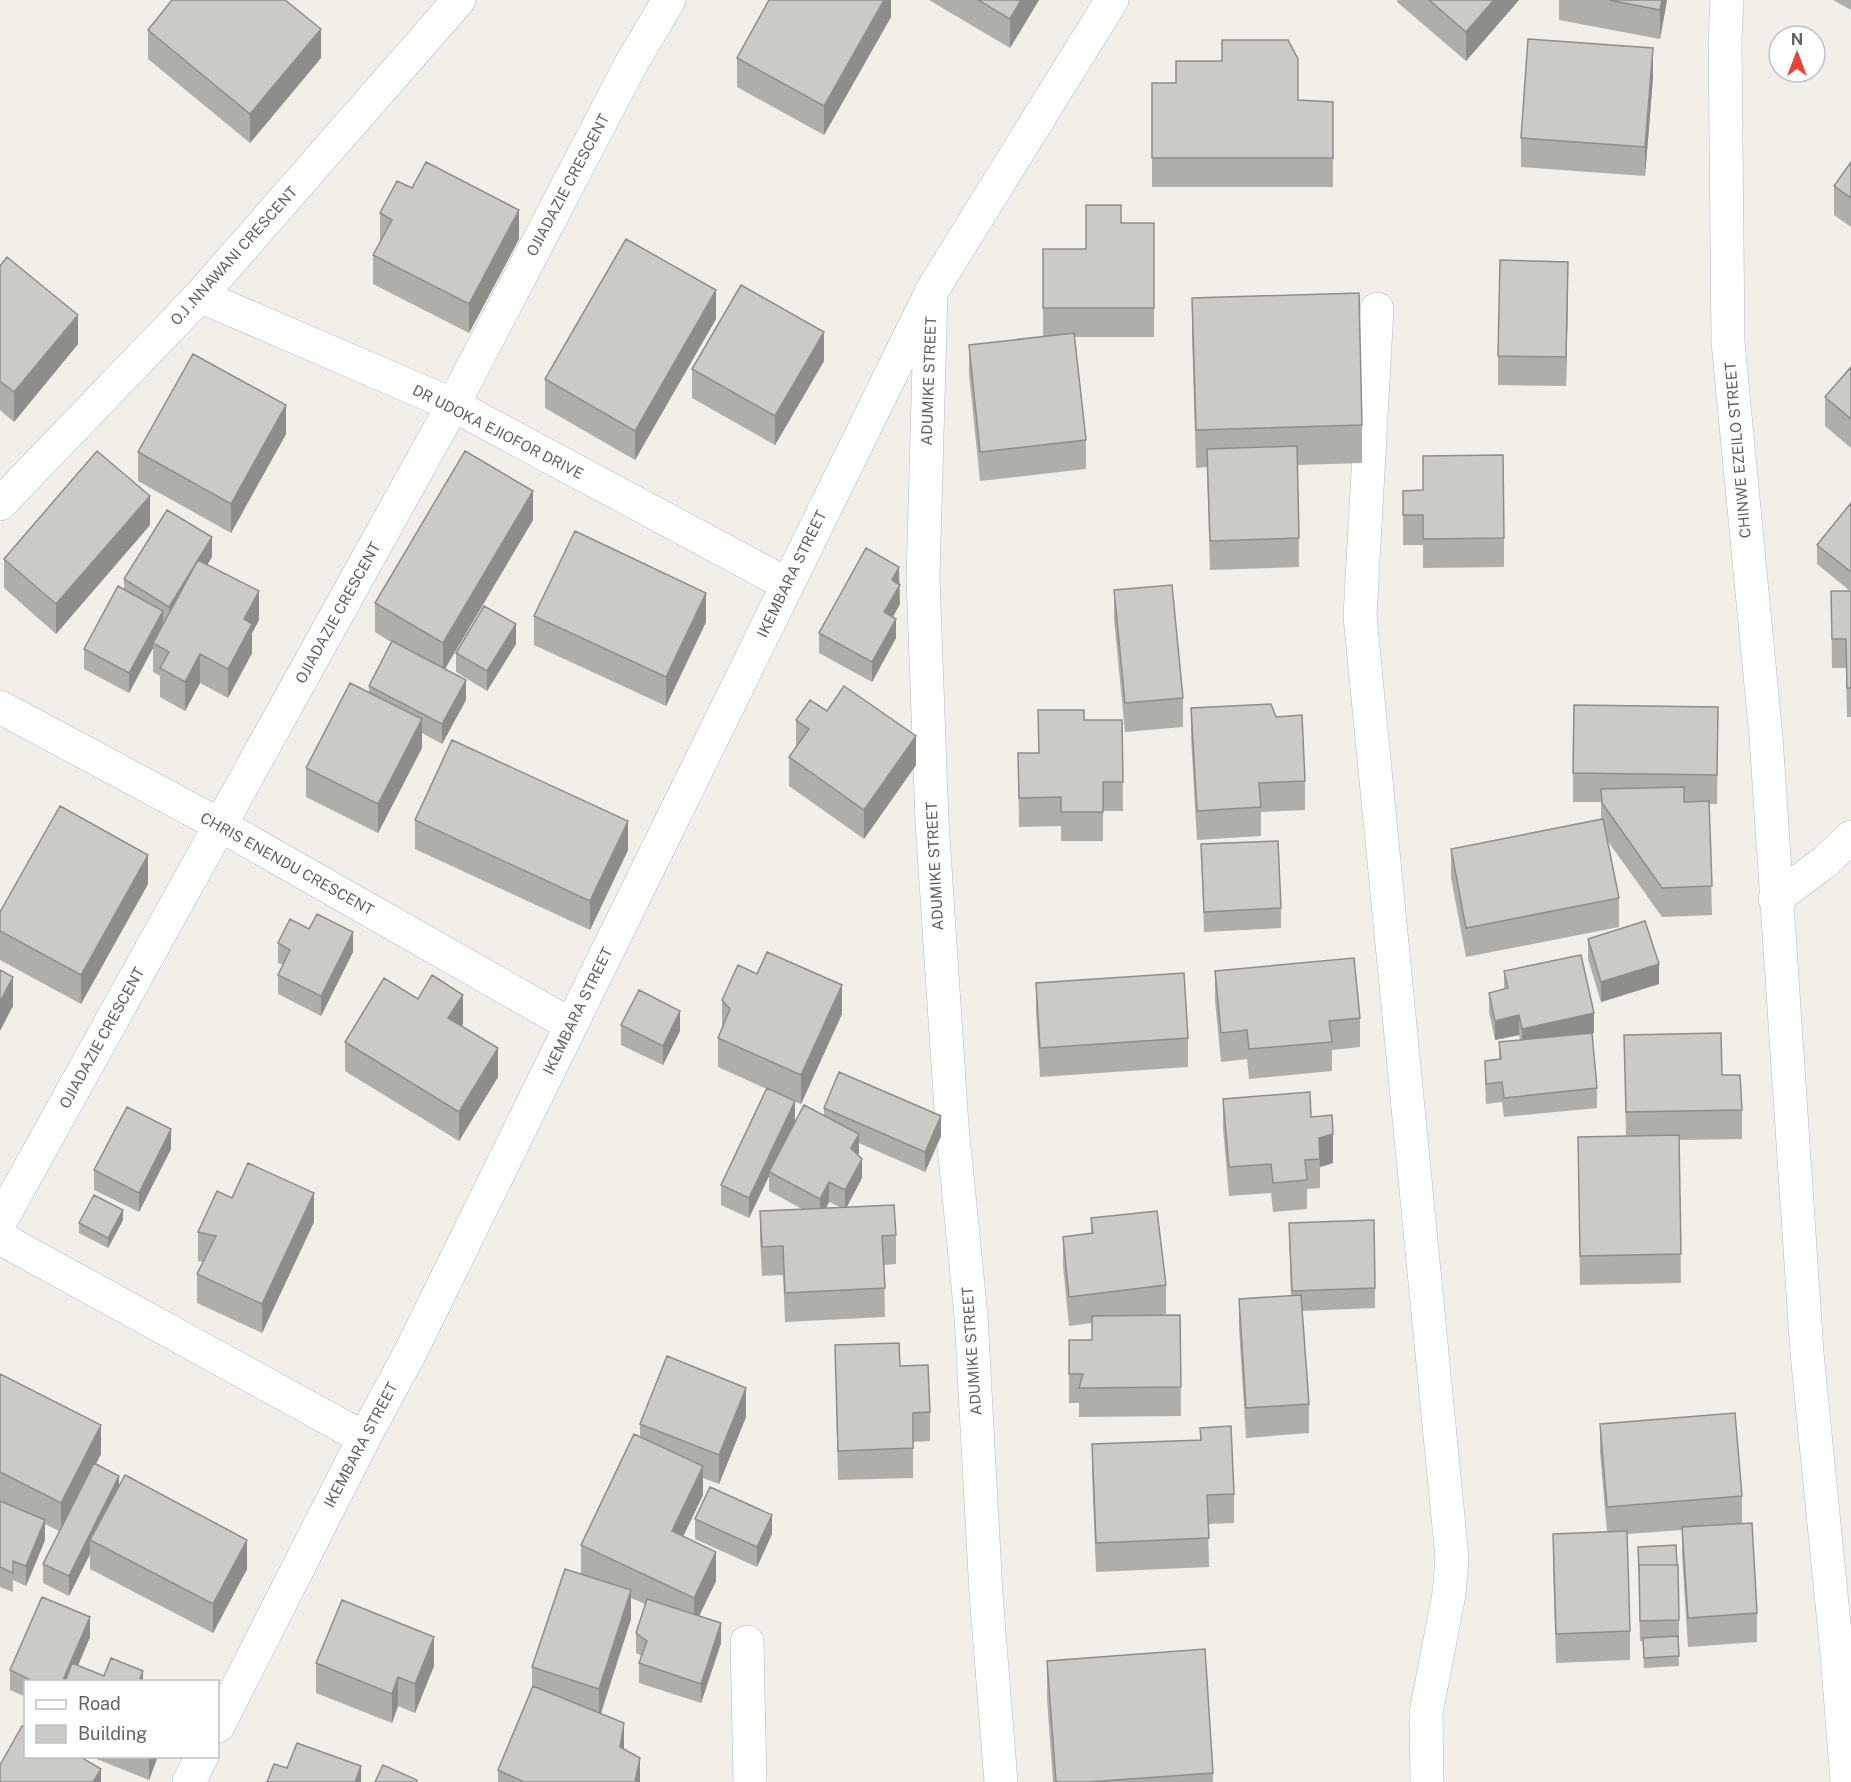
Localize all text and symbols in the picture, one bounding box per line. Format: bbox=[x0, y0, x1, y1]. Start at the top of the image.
north arrow bbox=[1767, 24, 1827, 84]
text: N bbox=[1791, 30, 1803, 49]
street label: OJIADAZIE CRESCENT bbox=[523, 111, 612, 259]
street label: O.J .NNAWANI CRESCENT bbox=[167, 183, 300, 328]
street label: ADUMIKE STREET bbox=[918, 316, 939, 446]
street label: CHINWE EZEILO STREET bbox=[1721, 361, 1754, 539]
street label: DR UDOKA EJIOFOR DRIVE bbox=[410, 381, 586, 482]
street label: IKEMBARA STREET bbox=[753, 507, 830, 640]
street label: OJIADAZIE CRESCENT bbox=[292, 539, 383, 686]
street label: ADUMIKE STREET bbox=[923, 801, 946, 931]
street label: CHRIS ENENDU CRESCENT bbox=[198, 809, 377, 918]
street label: IKEMBARA STREET bbox=[539, 944, 616, 1077]
street label: OJIADAZIE CRESCENT bbox=[56, 964, 147, 1111]
street label: ADUMIKE STREET bbox=[959, 1286, 984, 1416]
street label: IKEMBARA STREET bbox=[320, 1379, 401, 1510]
legend bbox=[24, 1680, 219, 1758]
text: Road bbox=[78, 1693, 121, 1714]
text: Building bbox=[78, 1723, 147, 1744]

